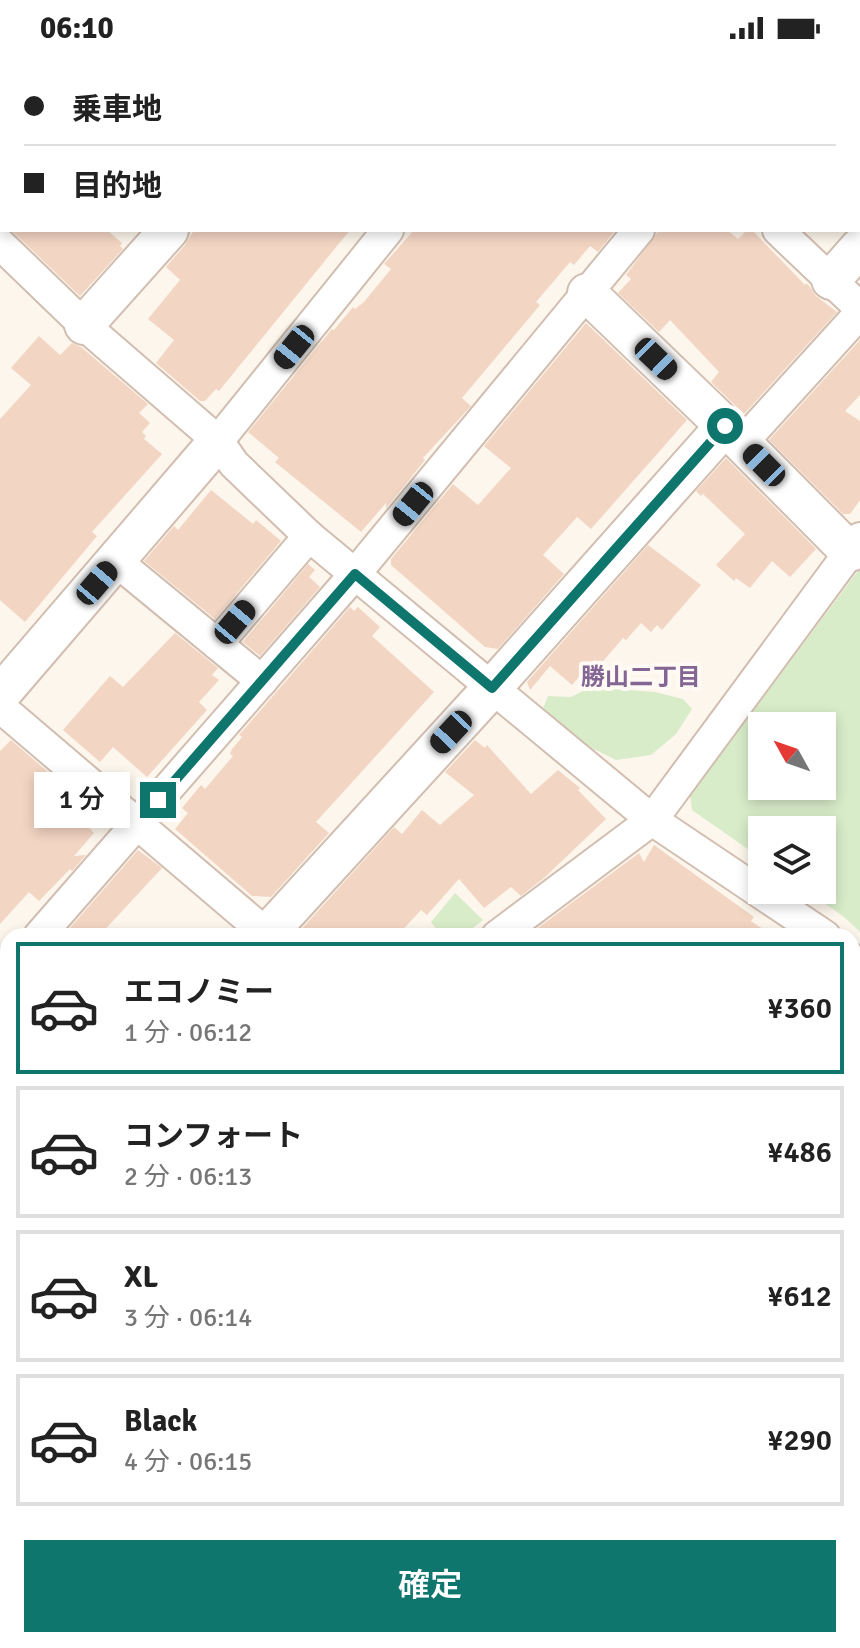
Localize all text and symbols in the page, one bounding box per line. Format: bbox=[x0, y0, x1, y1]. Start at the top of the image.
text: 06:10 bbox=[40, 10, 114, 47]
text: 乗車地 bbox=[72, 91, 162, 128]
text: 目的地 bbox=[72, 168, 162, 205]
car bbox=[270, 321, 318, 373]
car bbox=[630, 334, 682, 384]
route start bbox=[707, 408, 743, 444]
car bbox=[739, 440, 789, 490]
car bbox=[389, 478, 437, 530]
car bbox=[72, 557, 122, 609]
car bbox=[210, 596, 260, 648]
district label: 勝山二丁目 bbox=[581, 662, 701, 692]
car bbox=[426, 706, 476, 758]
north arrow bbox=[748, 712, 836, 800]
map controls bbox=[748, 712, 836, 904]
callout: 1 分 bbox=[34, 772, 130, 828]
route end bbox=[140, 782, 176, 818]
text: 1 分 bbox=[59, 784, 105, 816]
button: layers bbox=[748, 816, 836, 904]
icon: car bbox=[28, 972, 100, 1044]
text: エコノミー bbox=[124, 974, 274, 1011]
text: ¥360 bbox=[767, 990, 832, 1027]
text: 1 分 · 06:12 bbox=[124, 1017, 252, 1049]
icon: car bbox=[28, 1116, 100, 1188]
text: コンフォート bbox=[124, 1118, 303, 1155]
text: ¥486 bbox=[767, 1134, 832, 1171]
text: 2 分 · 06:13 bbox=[124, 1161, 252, 1193]
text: XL bbox=[124, 1259, 158, 1296]
icon: car bbox=[28, 1260, 100, 1332]
text: ¥612 bbox=[767, 1278, 832, 1315]
text: 3 分 · 06:14 bbox=[124, 1302, 252, 1334]
text: Black bbox=[124, 1403, 197, 1440]
icon: car bbox=[28, 1404, 100, 1476]
text: ¥290 bbox=[767, 1422, 832, 1459]
text: 4 分 · 06:15 bbox=[124, 1446, 252, 1478]
button: 確定 bbox=[24, 1540, 836, 1632]

